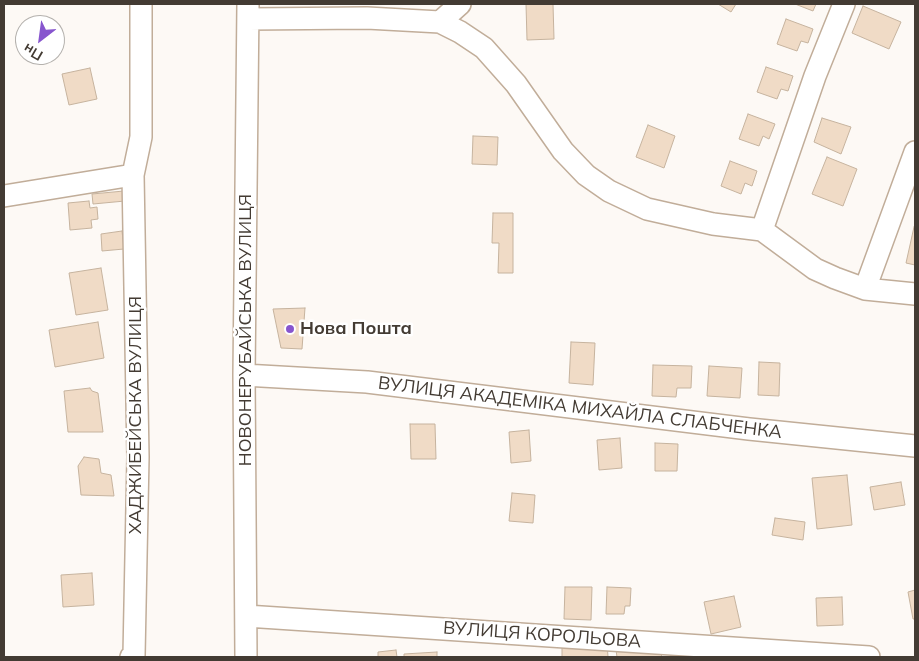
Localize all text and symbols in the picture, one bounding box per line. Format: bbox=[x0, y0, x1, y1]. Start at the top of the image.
north arrow bbox=[15, 15, 65, 65]
text: Пн bbox=[20, 39, 46, 65]
street label: НОВОНЕРУБАЙСЬКА ВУЛИЦЯ bbox=[235, 194, 257, 466]
street label: ХАДЖИБЕЙСЬКА ВУЛИЦЯ bbox=[125, 296, 147, 534]
place label: Нова Пошта bbox=[300, 318, 412, 340]
marker: Нова Пошта bbox=[284, 323, 296, 335]
street label: ВУЛИЦЯ АКАДЕМІКА МИХАЙЛА СЛАБЧЕНКА bbox=[377, 373, 783, 443]
street label: ВУЛИЦЯ КОРОЛЬОВА bbox=[442, 617, 642, 653]

